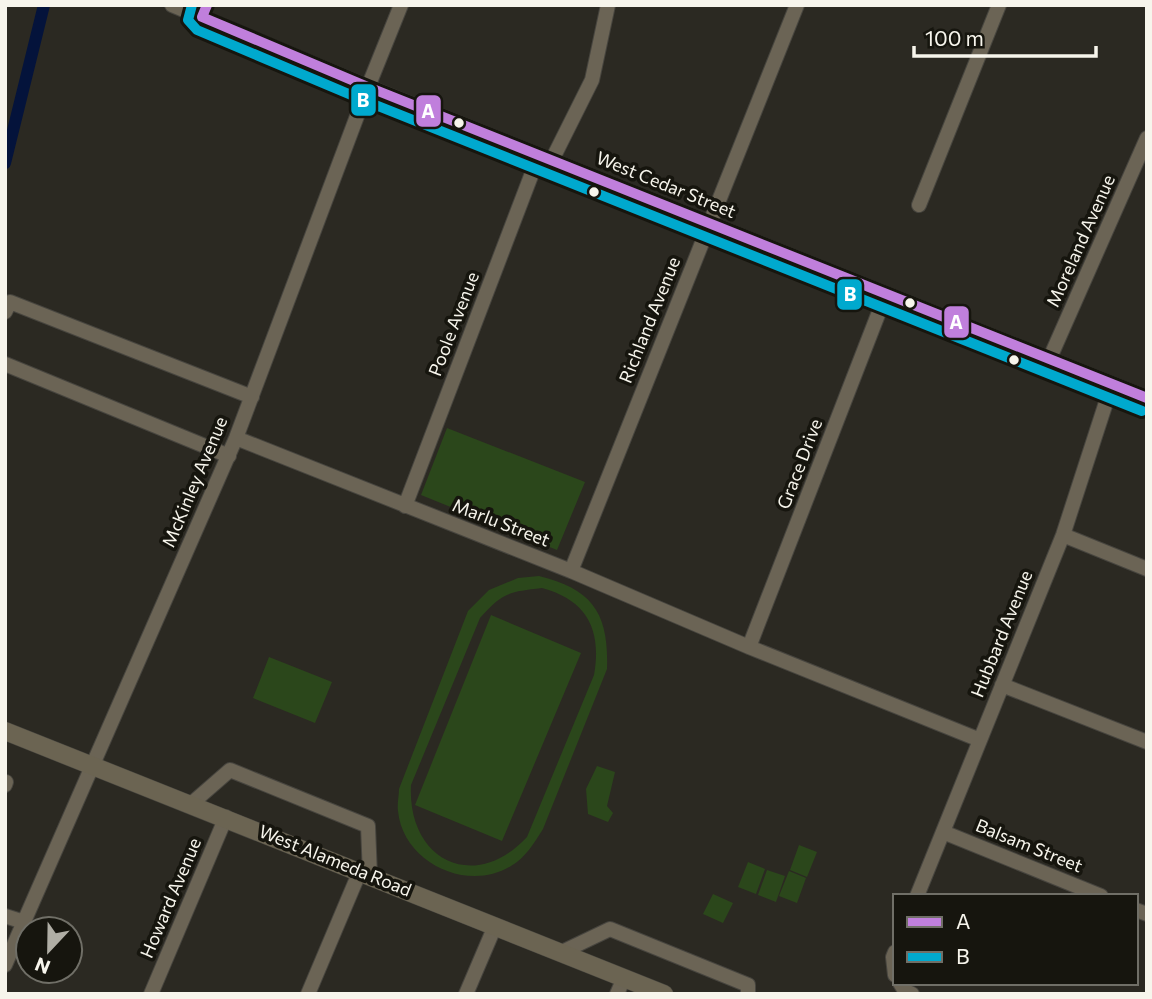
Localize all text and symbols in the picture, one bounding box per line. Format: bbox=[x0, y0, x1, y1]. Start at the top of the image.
scale bar bbox=[914, 14, 1096, 58]
text: 100 m bbox=[925, 25, 984, 50]
line badge: B bbox=[350, 83, 377, 117]
text: B bbox=[357, 88, 369, 111]
line badge: A bbox=[415, 94, 442, 128]
text: A bbox=[421, 99, 435, 122]
unlabelled marker bbox=[452, 116, 466, 130]
street label: West Cedar Street bbox=[593, 146, 739, 222]
street label: Moreland Avenue bbox=[1041, 171, 1119, 310]
unlabelled marker bbox=[587, 185, 601, 199]
street label: Richland Avenue bbox=[614, 253, 684, 386]
street label: Poole Avenue bbox=[423, 268, 483, 379]
line badge: B bbox=[836, 278, 863, 311]
text: B bbox=[844, 282, 856, 305]
unlabelled marker bbox=[903, 296, 917, 310]
line badge: A bbox=[943, 305, 970, 339]
text: A bbox=[949, 310, 963, 333]
unlabelled marker bbox=[1007, 353, 1021, 367]
street label: McKinley Avenue bbox=[157, 413, 232, 550]
street label: Grace Drive bbox=[772, 415, 826, 512]
street label: Marlu Street bbox=[450, 493, 553, 551]
street label: Hubbard Avenue bbox=[966, 567, 1037, 700]
street label: Balsam Street bbox=[973, 814, 1086, 876]
street label: West Alameda Road bbox=[256, 819, 415, 901]
street label: Howard Avenue bbox=[135, 834, 205, 961]
legend bbox=[893, 894, 1138, 985]
text: A bbox=[956, 908, 971, 933]
north arrow bbox=[14, 915, 84, 985]
text: B bbox=[956, 943, 970, 968]
text: N bbox=[32, 953, 53, 980]

